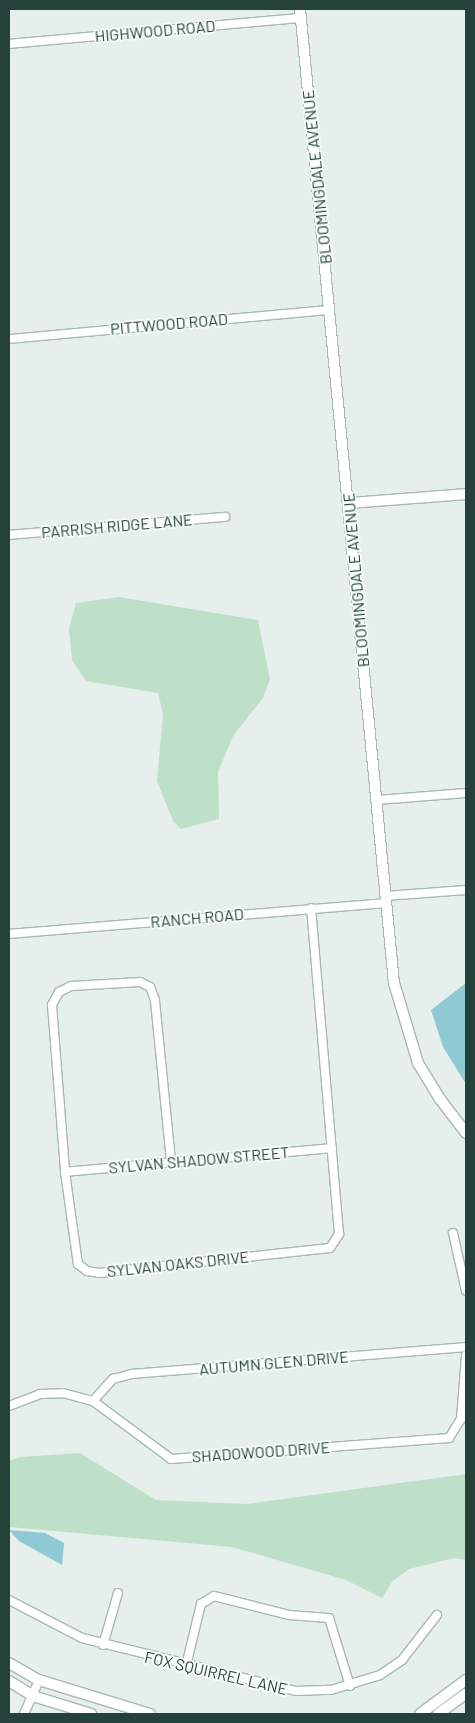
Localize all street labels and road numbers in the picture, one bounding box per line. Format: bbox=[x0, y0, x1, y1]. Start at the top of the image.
street label: HIGHWOOD ROAD bbox=[94, 16, 216, 46]
street label: BLOOMINGDALE AVENUE bbox=[298, 89, 336, 265]
street label: PITTWOOD ROAD bbox=[109, 309, 229, 339]
street label: BLOOMINGDALE AVENUE bbox=[339, 492, 373, 668]
street label: PARRISH RIDGE LANE bbox=[41, 510, 193, 542]
street label: RANCH ROAD bbox=[150, 904, 244, 932]
street label: SYLVAN SHADOW STREET bbox=[108, 1143, 290, 1177]
street label: SYLVAN OAKS DRIVE bbox=[106, 1247, 250, 1281]
street label: AUTUMN GLEN DRIVE bbox=[198, 1347, 350, 1379]
street label: SHADOWOOD DRIVE bbox=[191, 1438, 331, 1466]
street label: FOX SQUIRREL LANE bbox=[143, 1647, 289, 1699]

